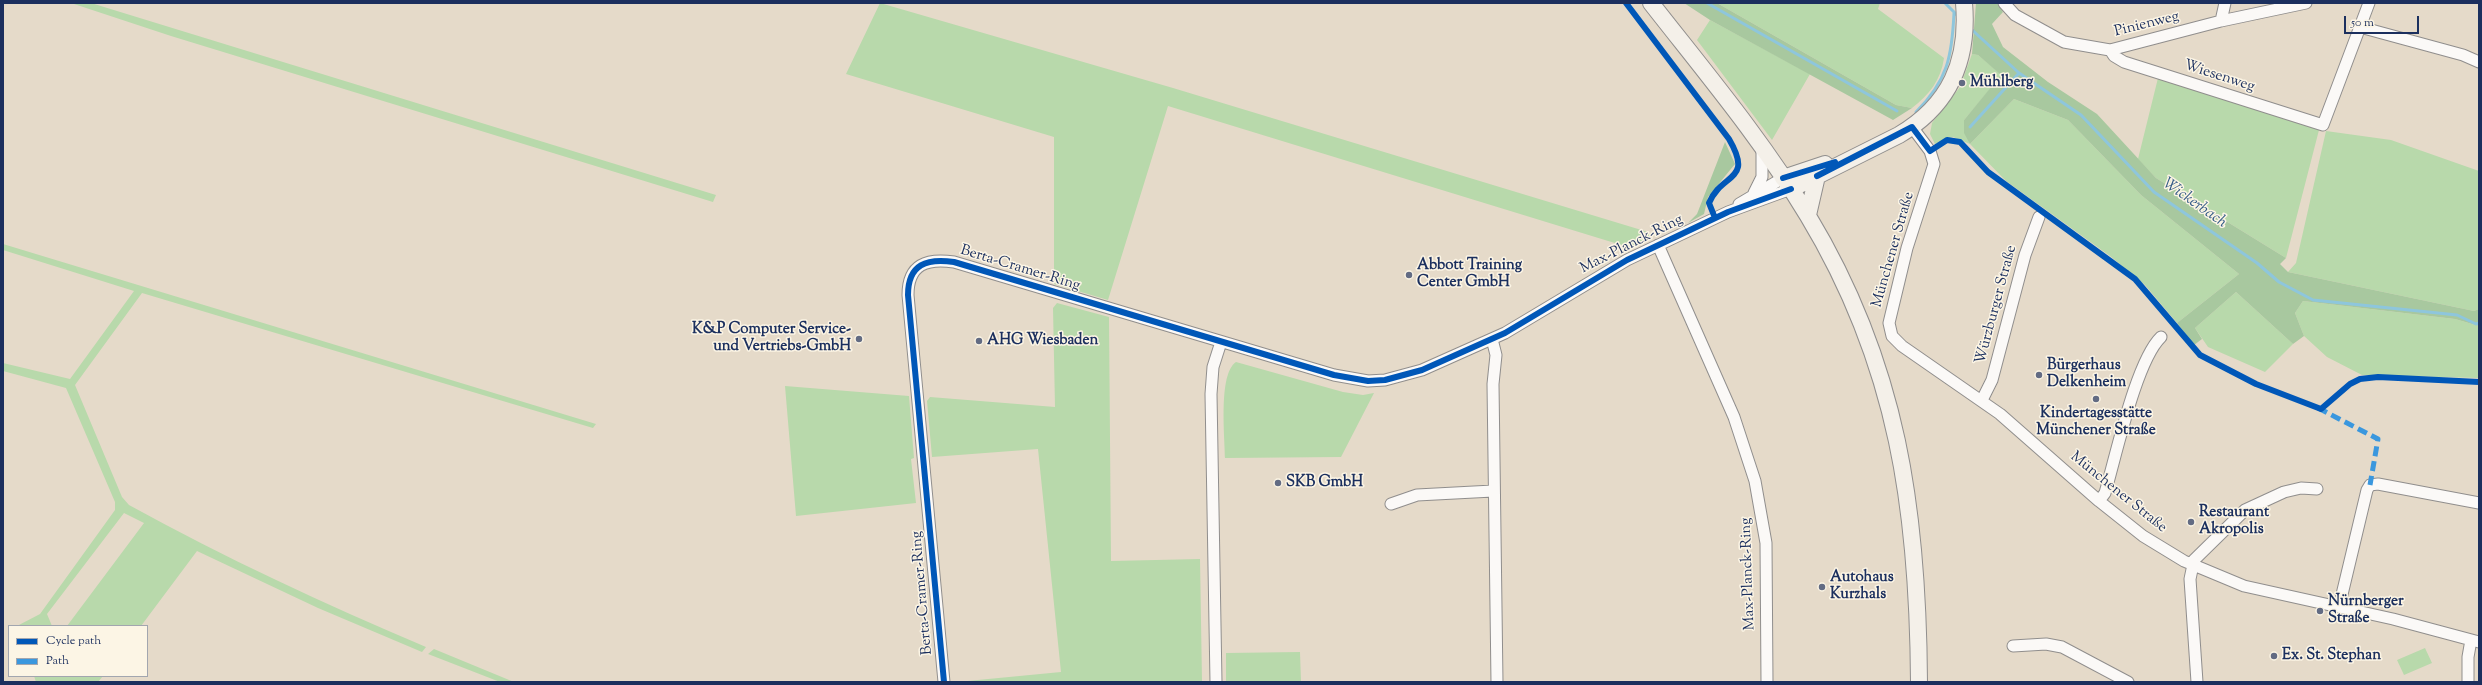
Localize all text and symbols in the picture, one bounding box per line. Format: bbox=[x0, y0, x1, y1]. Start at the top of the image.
street label: Pinienweg bbox=[2113, 8, 2181, 42]
scale bar bbox=[2346, 8, 2421, 34]
text: 50 m bbox=[2351, 14, 2374, 32]
street label: Wiesenweg bbox=[2181, 57, 2257, 97]
place label: Mühlberg bbox=[1970, 74, 2033, 92]
marker: Mühlberg bbox=[1957, 78, 1967, 88]
water label: Wickerbach bbox=[2158, 175, 2230, 233]
street label: Münchener Straße bbox=[1869, 190, 1919, 310]
street label: Max-Planck-Ring bbox=[1578, 211, 1686, 279]
street label: Berta-Cramer-Ring bbox=[958, 242, 1082, 296]
street label: Würzburger Straße bbox=[1972, 243, 2022, 367]
place label: Abbott Training Center GmbH bbox=[1417, 257, 1522, 292]
marker: Abbott Training Center GmbH bbox=[1404, 270, 1414, 280]
place label: K&P Computer Service- und Vertriebs-GmbH bbox=[692, 321, 851, 356]
place label: AHG Wiesbaden bbox=[987, 332, 1098, 350]
marker: K&P Computer Service- und Vertriebs-GmbH bbox=[854, 334, 864, 344]
marker: AHG Wiesbaden bbox=[974, 336, 984, 346]
place label: Bürgerhaus Delkenheim bbox=[2047, 357, 2126, 392]
marker: Bürgerhaus Delkenheim bbox=[2034, 370, 2044, 380]
marker: Kindertagesstätte Münchener Straße bbox=[2091, 394, 2101, 404]
place label: Kindertagesstätte Münchener Straße bbox=[2036, 405, 2156, 440]
street label: Münchener Straße bbox=[2066, 448, 2170, 538]
place label: SKB GmbH bbox=[1286, 474, 1363, 492]
marker: SKB GmbH bbox=[1273, 478, 1283, 488]
place label: Restaurant Akropolis bbox=[2199, 504, 2269, 539]
street label: Max-Planck-Ring bbox=[1738, 517, 1760, 631]
marker: Restaurant Akropolis bbox=[2186, 517, 2196, 527]
street label: Berta-Cramer-Ring bbox=[909, 530, 937, 656]
place label: Autohaus Kurzhals bbox=[1830, 569, 1894, 604]
marker: Autohaus Kurzhals bbox=[1817, 582, 1827, 592]
place label: Nürnberger Straße bbox=[2328, 593, 2404, 628]
marker: Nürnberger Straße bbox=[2315, 606, 2325, 616]
legend bbox=[8, 625, 148, 677]
text: Cycle path bbox=[46, 632, 101, 650]
place label: Ex. St. Stephan bbox=[2282, 647, 2381, 665]
marker: Ex. St. Stephan bbox=[2269, 651, 2279, 661]
text: Path bbox=[46, 652, 69, 670]

